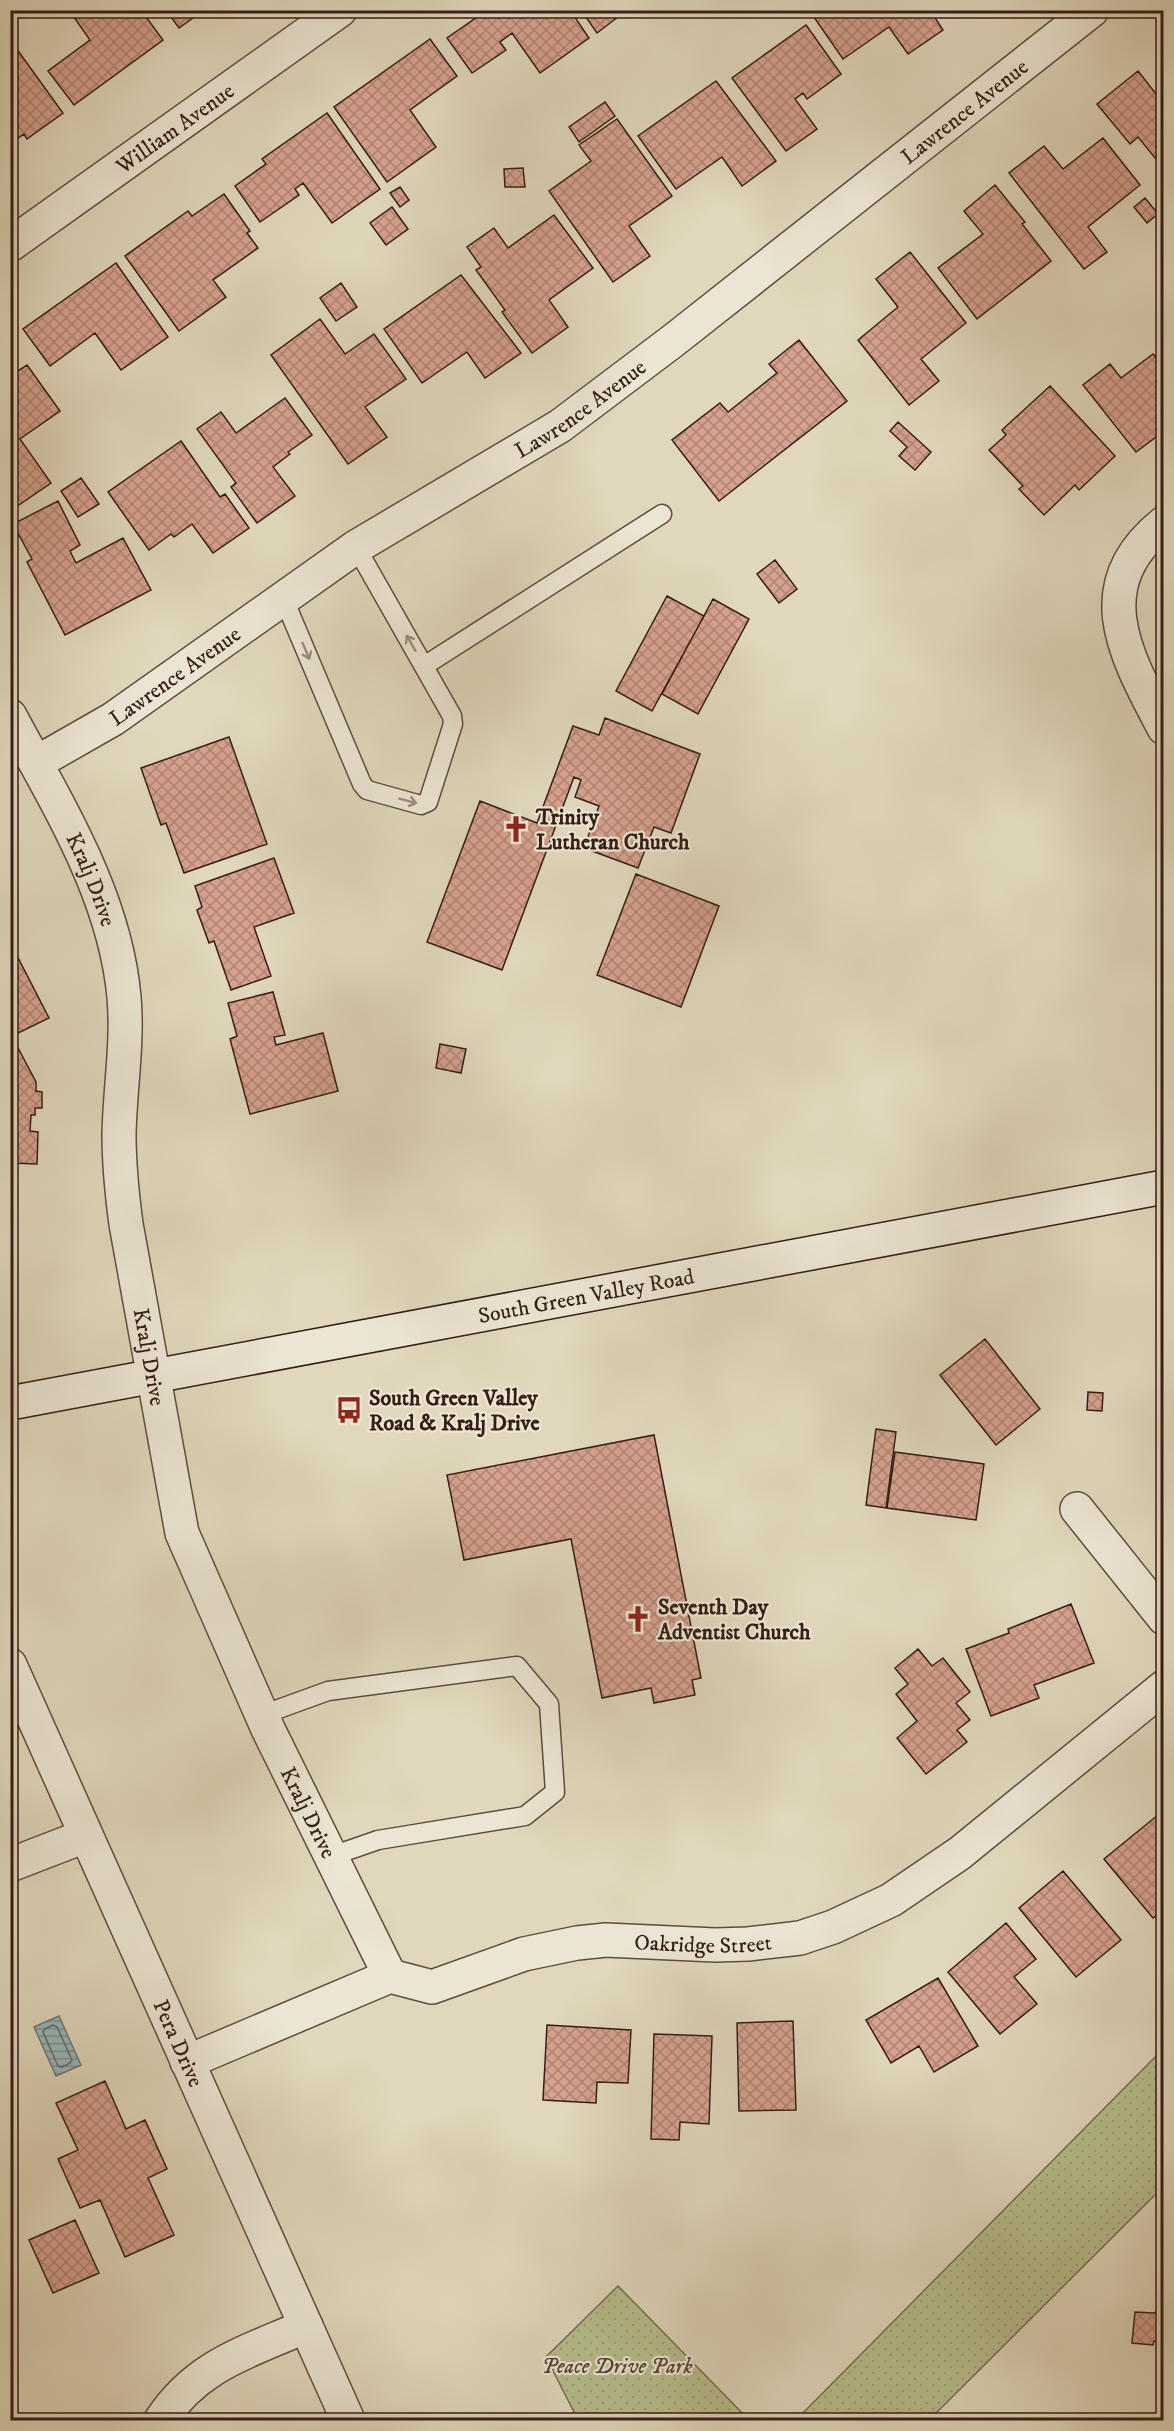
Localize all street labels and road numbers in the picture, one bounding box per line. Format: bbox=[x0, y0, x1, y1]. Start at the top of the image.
street label: Lawrence Avenue bbox=[896, 54, 1034, 171]
street label: William Avenue bbox=[110, 78, 240, 181]
street label: Lawrence Avenue bbox=[510, 354, 652, 465]
street label: Lawrence Avenue bbox=[104, 621, 246, 732]
street label: Kralj Drive bbox=[59, 829, 121, 930]
street label: South Green Valley Road bbox=[476, 1263, 696, 1330]
street label: Kralj Drive bbox=[127, 1306, 171, 1408]
street label: Kralj Drive bbox=[274, 1763, 342, 1863]
street label: Oakridge Street bbox=[634, 1929, 773, 1960]
street label: Pera Drive bbox=[146, 1996, 209, 2091]

